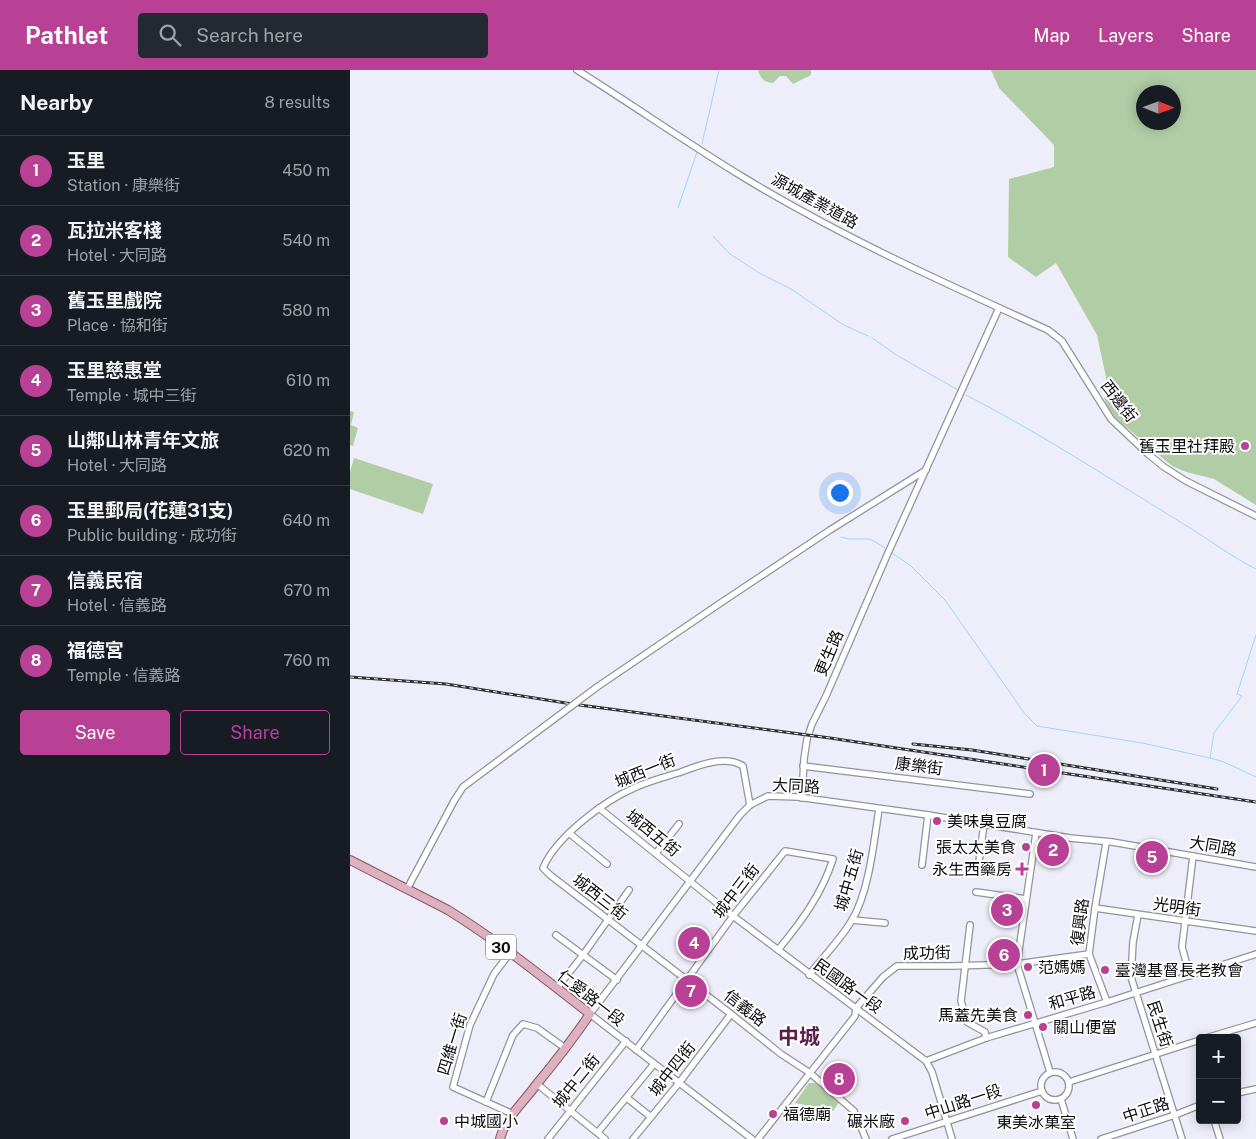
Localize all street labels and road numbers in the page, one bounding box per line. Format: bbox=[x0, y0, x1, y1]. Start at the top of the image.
street label: 源城產業道路 bbox=[768, 169, 862, 233]
street label: 西邊街 bbox=[1097, 376, 1141, 426]
street label: 更生路 bbox=[811, 627, 847, 679]
street label: 城西一街 bbox=[612, 750, 678, 792]
street label: 康樂街 bbox=[894, 754, 944, 778]
street label: 大同路 bbox=[772, 775, 820, 797]
street label: 城西五街 bbox=[622, 805, 684, 861]
street label: 大同路 bbox=[1188, 832, 1238, 860]
street label: 城中五街 bbox=[831, 847, 867, 913]
street label: 城中三街 bbox=[709, 860, 763, 922]
street label: 城西三街 bbox=[569, 870, 631, 924]
street label: 光明街 bbox=[1152, 894, 1202, 920]
street label: 復興路 bbox=[1068, 897, 1092, 947]
road number: 30 bbox=[486, 934, 516, 960]
street label: 成功街 bbox=[903, 943, 951, 963]
street label: 民國路一段 bbox=[810, 955, 886, 1017]
street label: 仁愛路一段 bbox=[554, 966, 628, 1030]
street label: 和平路 bbox=[1046, 982, 1098, 1014]
street label: 信義路 bbox=[720, 986, 770, 1030]
street label: 民生街 bbox=[1144, 998, 1176, 1050]
street label: 四維一街 bbox=[434, 1011, 470, 1077]
street label: 城中四街 bbox=[645, 1038, 699, 1100]
street label: 城中二街 bbox=[548, 1050, 604, 1112]
street label: 中山路一段 bbox=[922, 1081, 1004, 1123]
street label: 中正路 bbox=[1120, 1094, 1172, 1126]

